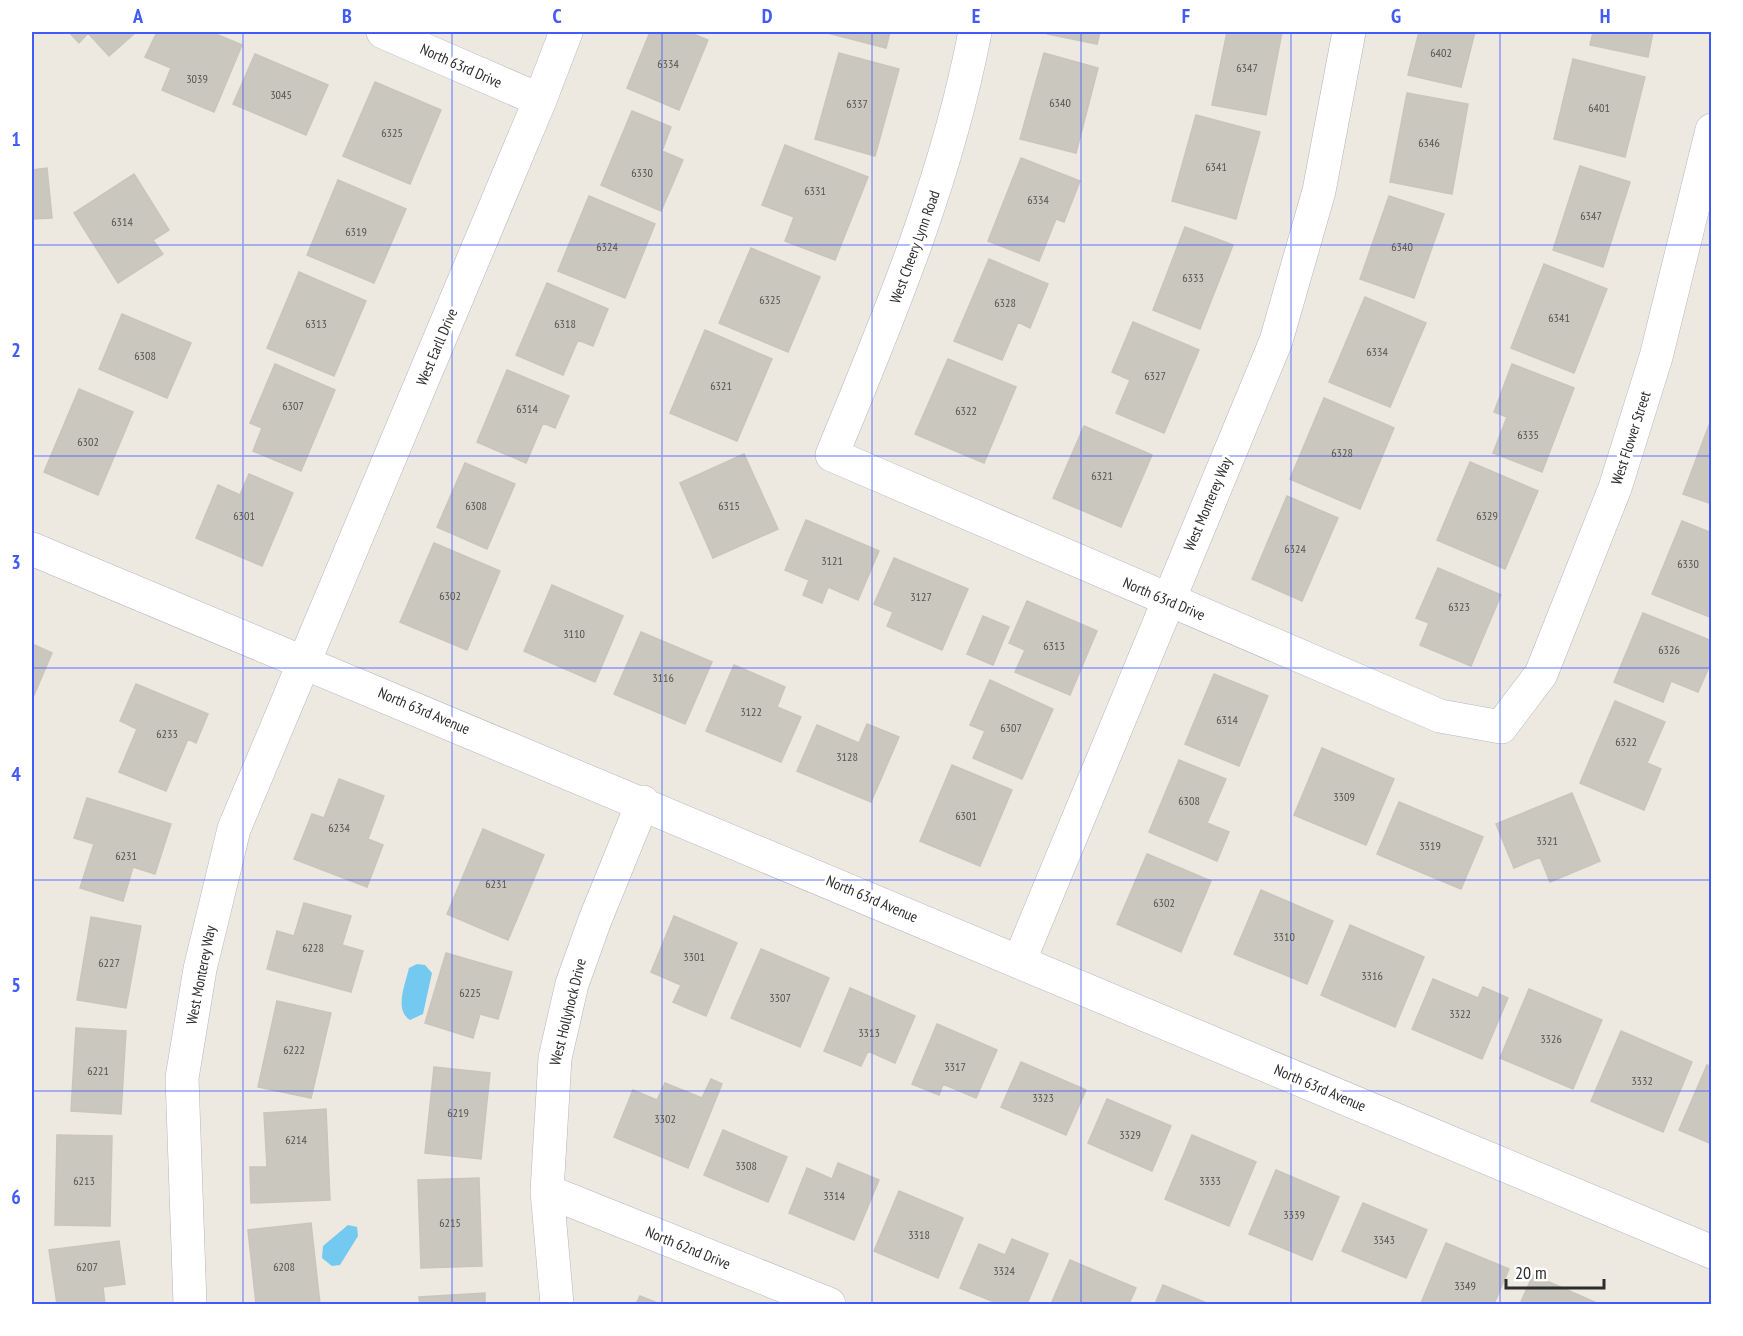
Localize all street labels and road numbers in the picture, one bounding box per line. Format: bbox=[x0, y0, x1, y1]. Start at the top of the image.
street label: North 63rd Drive bbox=[417, 39, 505, 92]
street label: West Cheery Lynn Road bbox=[885, 188, 944, 306]
street label: West Earll Drive bbox=[412, 305, 461, 388]
street label: West Flower Street bbox=[1606, 389, 1655, 487]
street label: West Monterey Way bbox=[1179, 454, 1236, 554]
street label: North 63rd Drive bbox=[1120, 573, 1208, 624]
street label: North 63rd Avenue bbox=[375, 683, 473, 738]
street label: North 63rd Avenue bbox=[823, 871, 921, 926]
street label: West Monterey Way bbox=[182, 923, 219, 1026]
street label: West Hollyhock Drive bbox=[545, 956, 590, 1067]
street label: North 63rd Avenue bbox=[1271, 1060, 1369, 1115]
street label: North 62nd Drive bbox=[643, 1222, 733, 1273]

